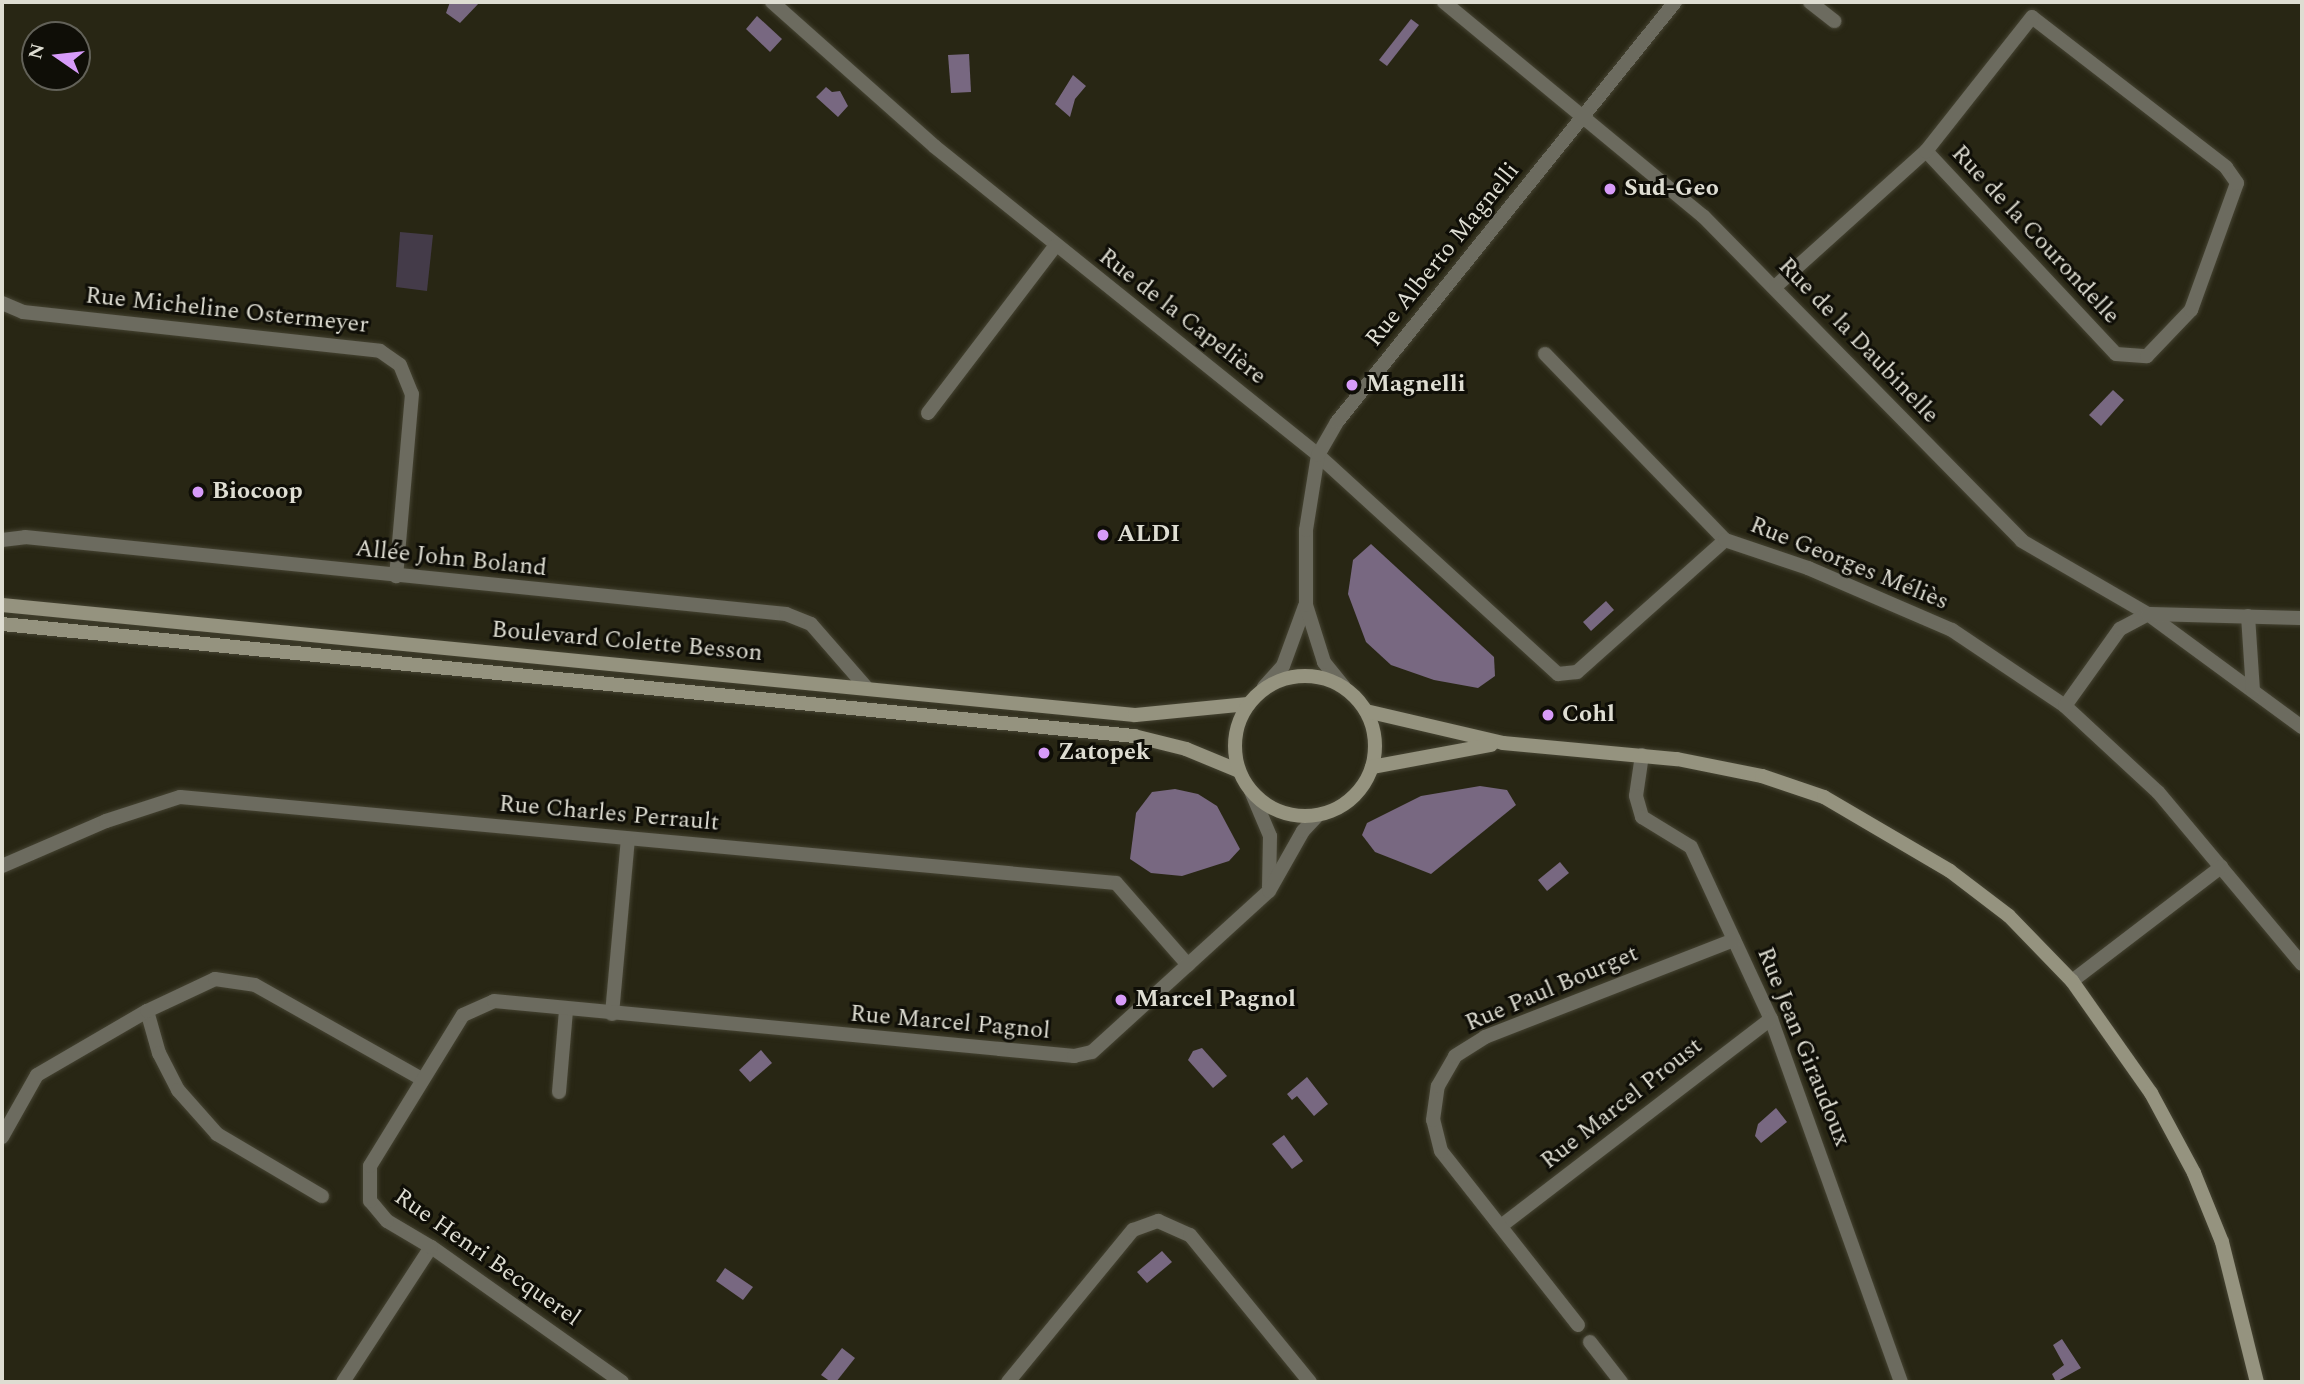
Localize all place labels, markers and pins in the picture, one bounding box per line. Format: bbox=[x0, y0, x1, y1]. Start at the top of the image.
place label: Sud-Geo bbox=[1624, 175, 1719, 203]
marker: Sud-Geo bbox=[1602, 181, 1618, 197]
place label: Magnelli bbox=[1366, 371, 1465, 399]
marker: Magnelli bbox=[1344, 377, 1360, 393]
place label: Biocoop bbox=[212, 478, 303, 506]
marker: Biocoop bbox=[190, 484, 206, 500]
place label: ALDI bbox=[1117, 521, 1180, 549]
marker: ALDI bbox=[1095, 527, 1111, 543]
place label: Cohl bbox=[1562, 701, 1615, 729]
marker: Cohl bbox=[1540, 707, 1556, 723]
place label: Zatopek bbox=[1058, 739, 1150, 767]
marker: Zatopek bbox=[1036, 745, 1052, 761]
place label: Marcel Pagnol bbox=[1135, 986, 1296, 1014]
marker: Marcel Pagnol bbox=[1113, 992, 1129, 1008]

